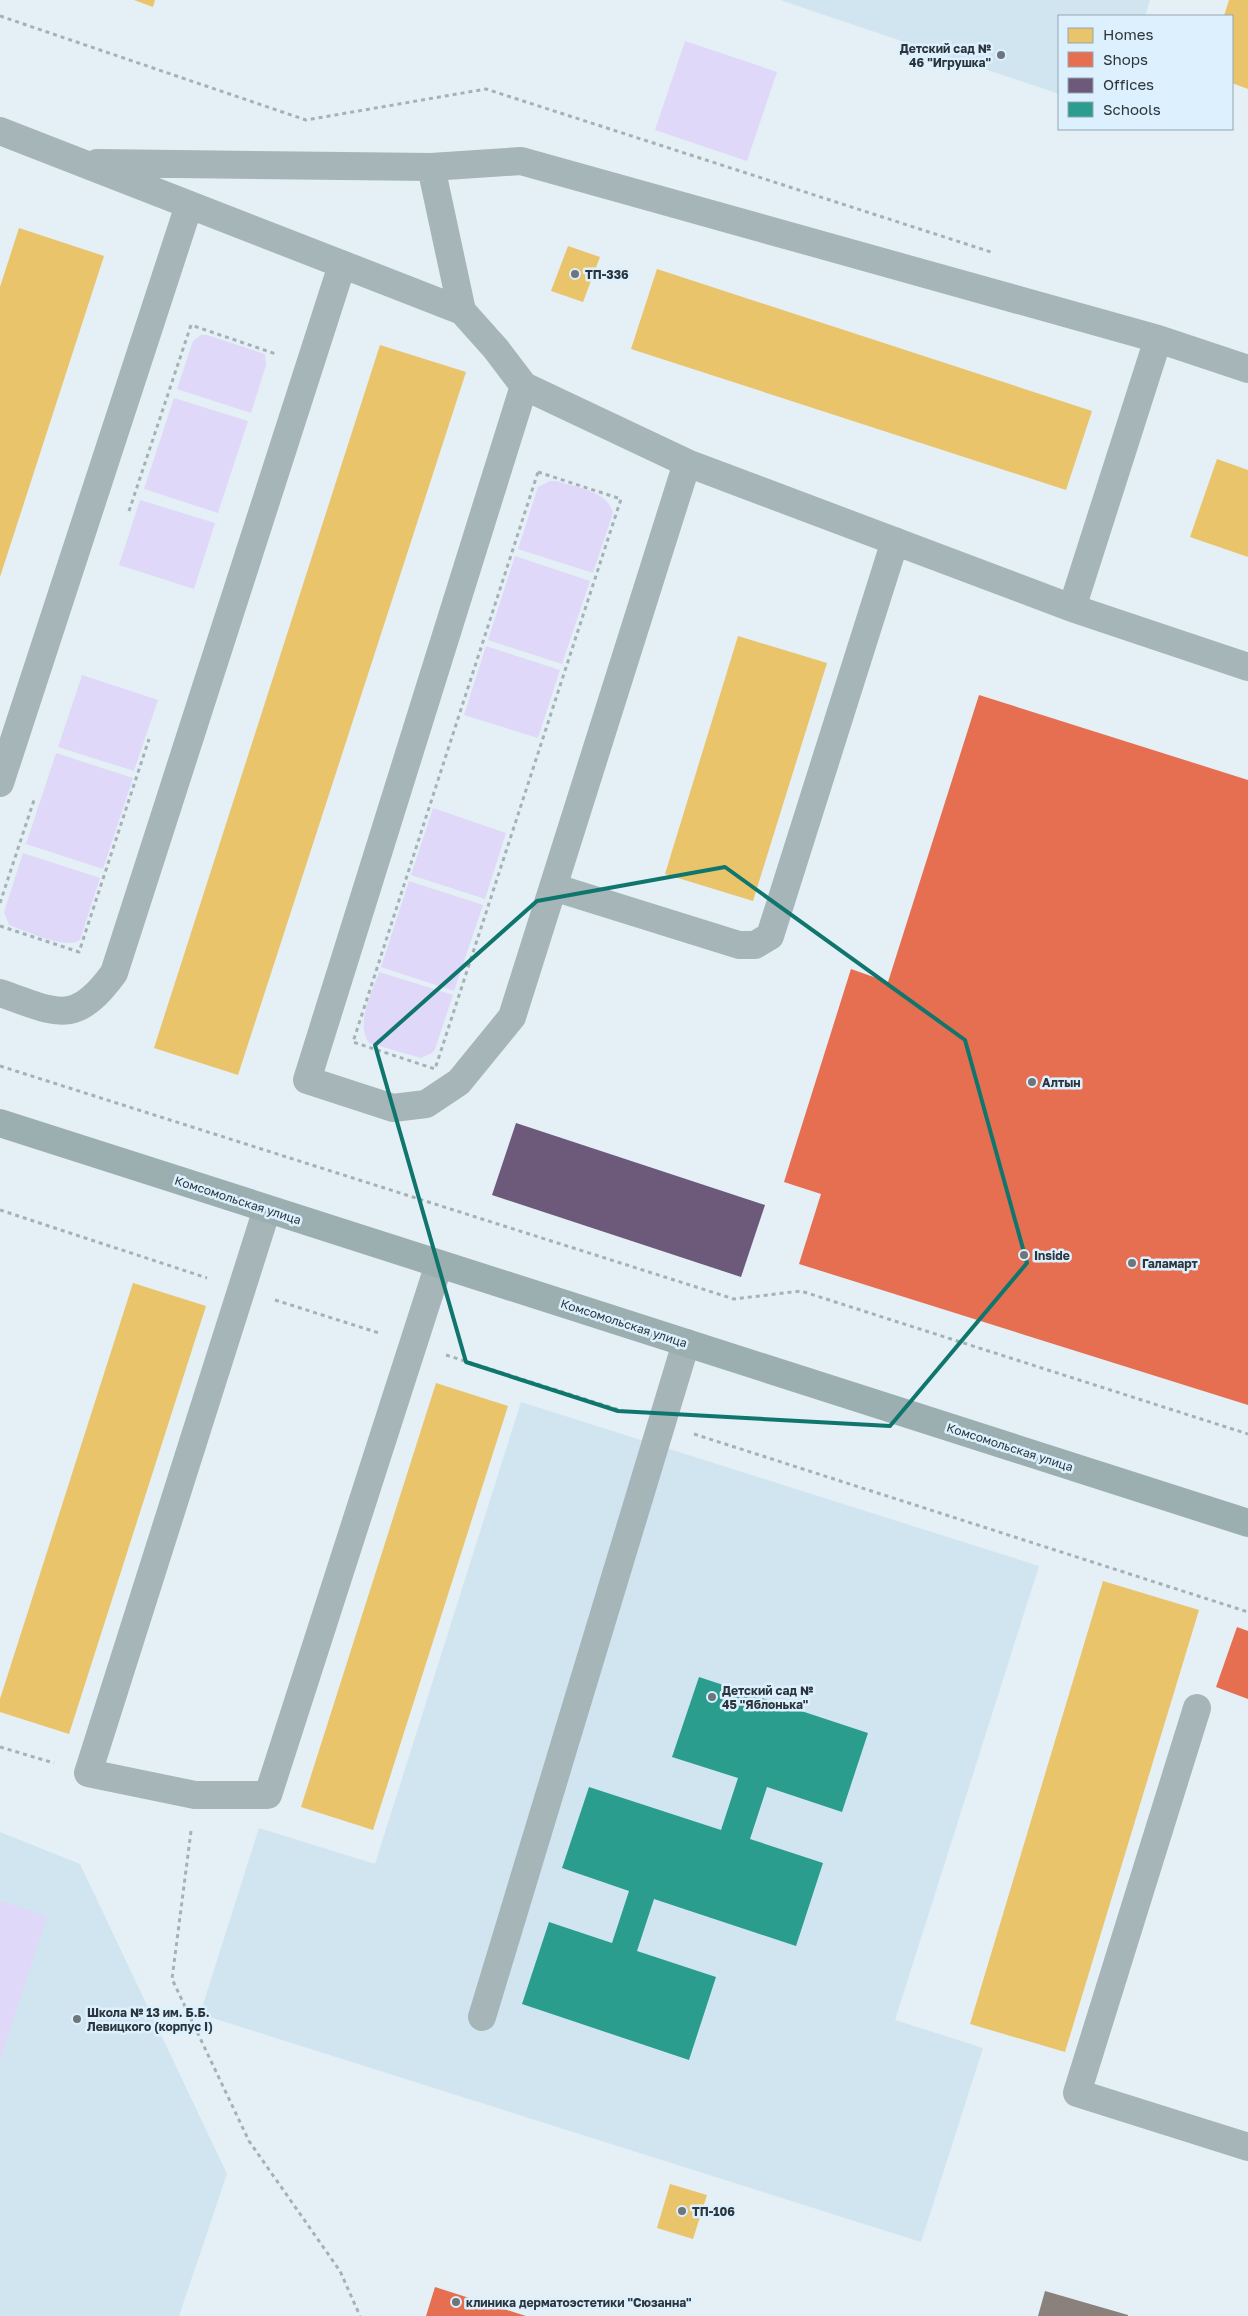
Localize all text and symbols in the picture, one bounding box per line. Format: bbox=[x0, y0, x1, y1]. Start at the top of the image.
legend bbox=[1058, 15, 1233, 130]
text: Homes bbox=[1103, 25, 1153, 43]
place label: Детский сад № 46 "Игрушка" bbox=[900, 41, 992, 70]
marker: Детский сад № 46 "Игрушка" bbox=[995, 49, 1007, 61]
text: Shops bbox=[1103, 50, 1148, 68]
text: Offices bbox=[1103, 75, 1154, 93]
text: Schools bbox=[1103, 100, 1161, 118]
place label: ТП-336 bbox=[585, 267, 629, 282]
marker: ТП-336 bbox=[569, 268, 581, 280]
place label: Алтын bbox=[1042, 1075, 1081, 1090]
marker: Алтын bbox=[1026, 1076, 1038, 1088]
street label: Комсомольская улица bbox=[173, 1172, 303, 1228]
place label: Inside bbox=[1034, 1248, 1070, 1263]
marker: Inside bbox=[1018, 1249, 1030, 1261]
place label: Галамарт bbox=[1142, 1256, 1198, 1271]
marker: Галамарт bbox=[1126, 1257, 1138, 1269]
street label: Комсомольская улица bbox=[559, 1295, 689, 1351]
street label: Комсомольская улица bbox=[945, 1419, 1075, 1475]
place label: Детский сад № 45 "Яблонька" bbox=[722, 1683, 814, 1712]
marker: Детский сад № 45 "Яблонька" bbox=[706, 1691, 718, 1703]
place label: Школа № 13 им. Б.Б. Левицкого (корпус I) bbox=[87, 2005, 213, 2034]
marker: Школа № 13 им. Б.Б. Левицкого (корпус I) bbox=[71, 2013, 83, 2025]
place label: ТП-106 bbox=[692, 2204, 735, 2219]
marker: ТП-106 bbox=[676, 2205, 688, 2217]
place label: клиника дерматоэстетики "Сюзанна" bbox=[466, 2295, 692, 2310]
marker: клиника дерматоэстетики "Сюзанна" bbox=[450, 2296, 462, 2308]

